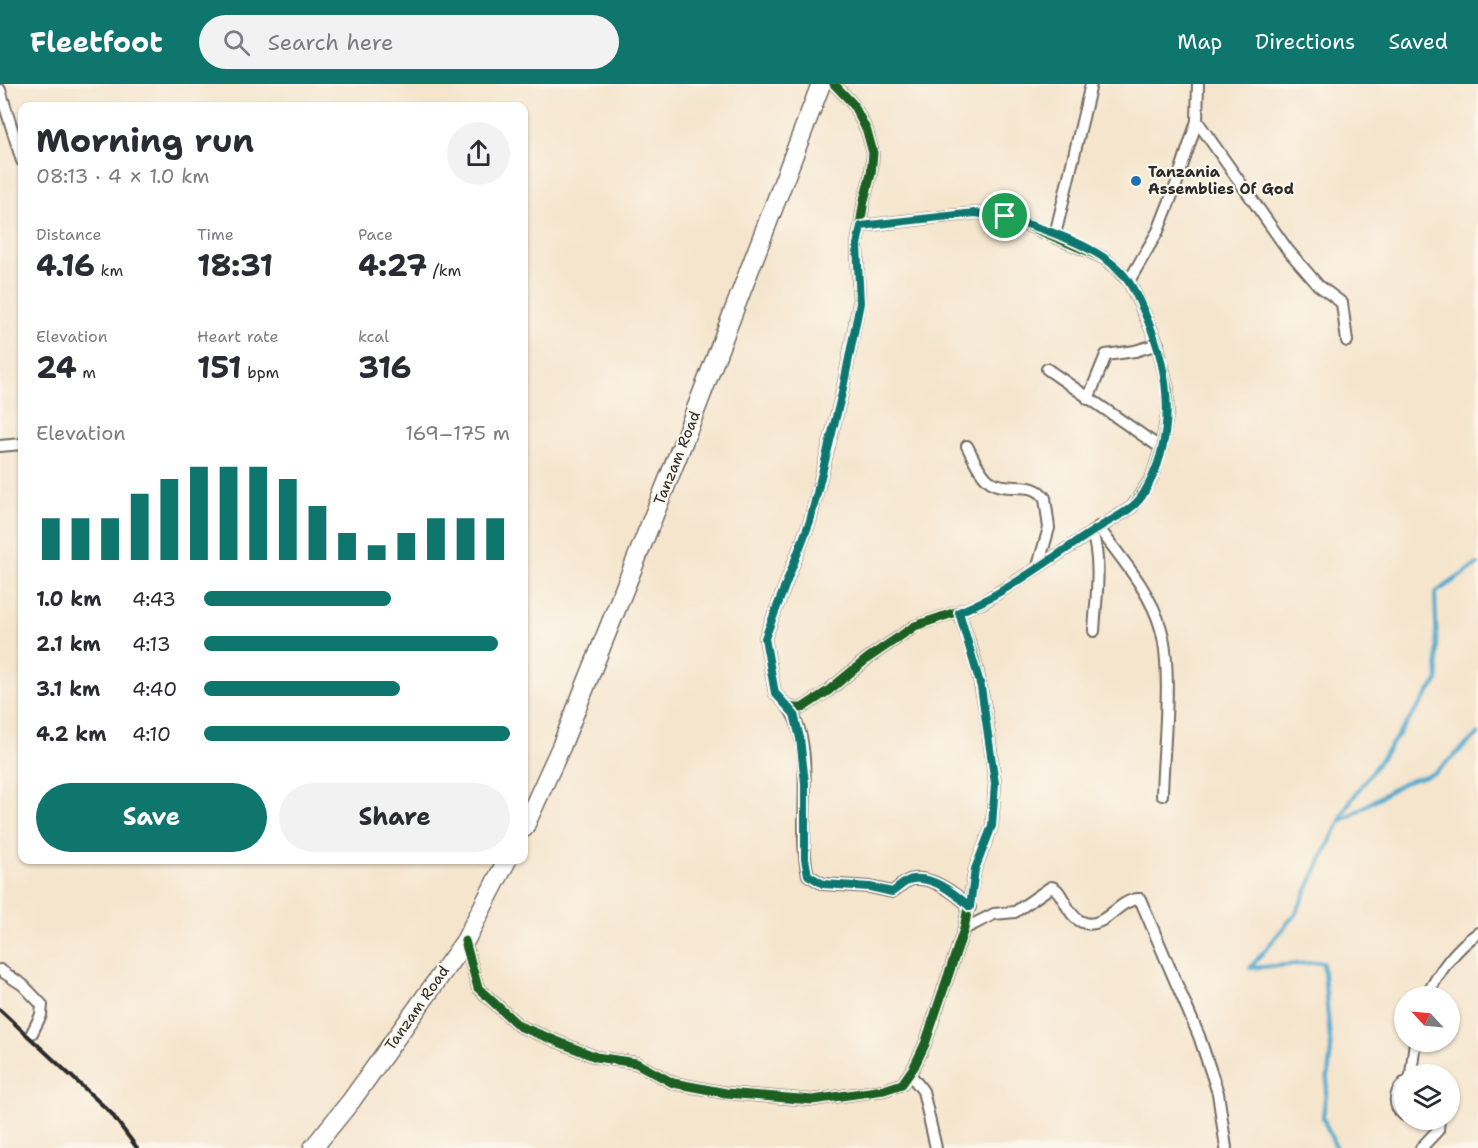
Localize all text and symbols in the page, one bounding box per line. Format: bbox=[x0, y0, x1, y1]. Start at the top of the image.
search box bbox=[199, 15, 619, 69]
text: Fleetfoot bbox=[30, 23, 163, 61]
icon: search bbox=[220, 26, 253, 59]
text: Search here bbox=[268, 28, 393, 57]
text: Map bbox=[1177, 28, 1222, 56]
text: Directions bbox=[1255, 28, 1355, 56]
text: Saved bbox=[1388, 28, 1448, 56]
text: Morning run bbox=[36, 118, 254, 163]
button: share bbox=[447, 122, 510, 185]
place label: Tanzania Assemblies Of God bbox=[1148, 162, 1294, 199]
text: 08:13 · 4 × 1.0 km bbox=[36, 163, 210, 189]
marker: Tanzania Assemblies Of God bbox=[1129, 174, 1143, 188]
pin bbox=[979, 190, 1030, 241]
icon: arrive bbox=[988, 199, 1021, 232]
text: Distance bbox=[36, 224, 102, 245]
text: Time bbox=[197, 224, 234, 245]
text: Pace bbox=[358, 224, 393, 245]
text: 4.16 bbox=[36, 245, 95, 286]
text: 18:31 bbox=[197, 245, 273, 286]
text: 4:27 bbox=[358, 245, 427, 286]
text: km bbox=[95, 260, 123, 281]
text: /km bbox=[427, 260, 461, 281]
text: Elevation bbox=[36, 326, 108, 347]
text: Heart rate bbox=[197, 326, 279, 347]
text: kcal bbox=[358, 326, 389, 347]
text: 24 bbox=[36, 347, 77, 388]
text: 151 bbox=[197, 347, 242, 388]
text: 316 bbox=[358, 347, 412, 388]
text: m bbox=[77, 362, 96, 383]
text: bpm bbox=[242, 362, 279, 383]
street label: Tanzam Road bbox=[649, 408, 705, 508]
text: Elevation bbox=[36, 420, 126, 446]
text: 169–175 m bbox=[405, 420, 510, 446]
text: 1.0 km bbox=[36, 586, 101, 612]
text: 4:43 bbox=[132, 586, 176, 612]
text: 2.1 km bbox=[36, 631, 101, 657]
text: 4:13 bbox=[132, 631, 171, 657]
text: 3.1 km bbox=[36, 676, 100, 702]
text: 4:40 bbox=[132, 676, 177, 702]
text: 4.2 km bbox=[36, 721, 106, 747]
text: 4:10 bbox=[132, 721, 171, 747]
button: Save bbox=[36, 783, 267, 852]
button: Share bbox=[279, 783, 510, 852]
street label: Tanzam Road bbox=[380, 961, 454, 1054]
north arrow bbox=[1394, 986, 1460, 1052]
map controls bbox=[1394, 986, 1460, 1130]
button: layers bbox=[1394, 1064, 1460, 1130]

